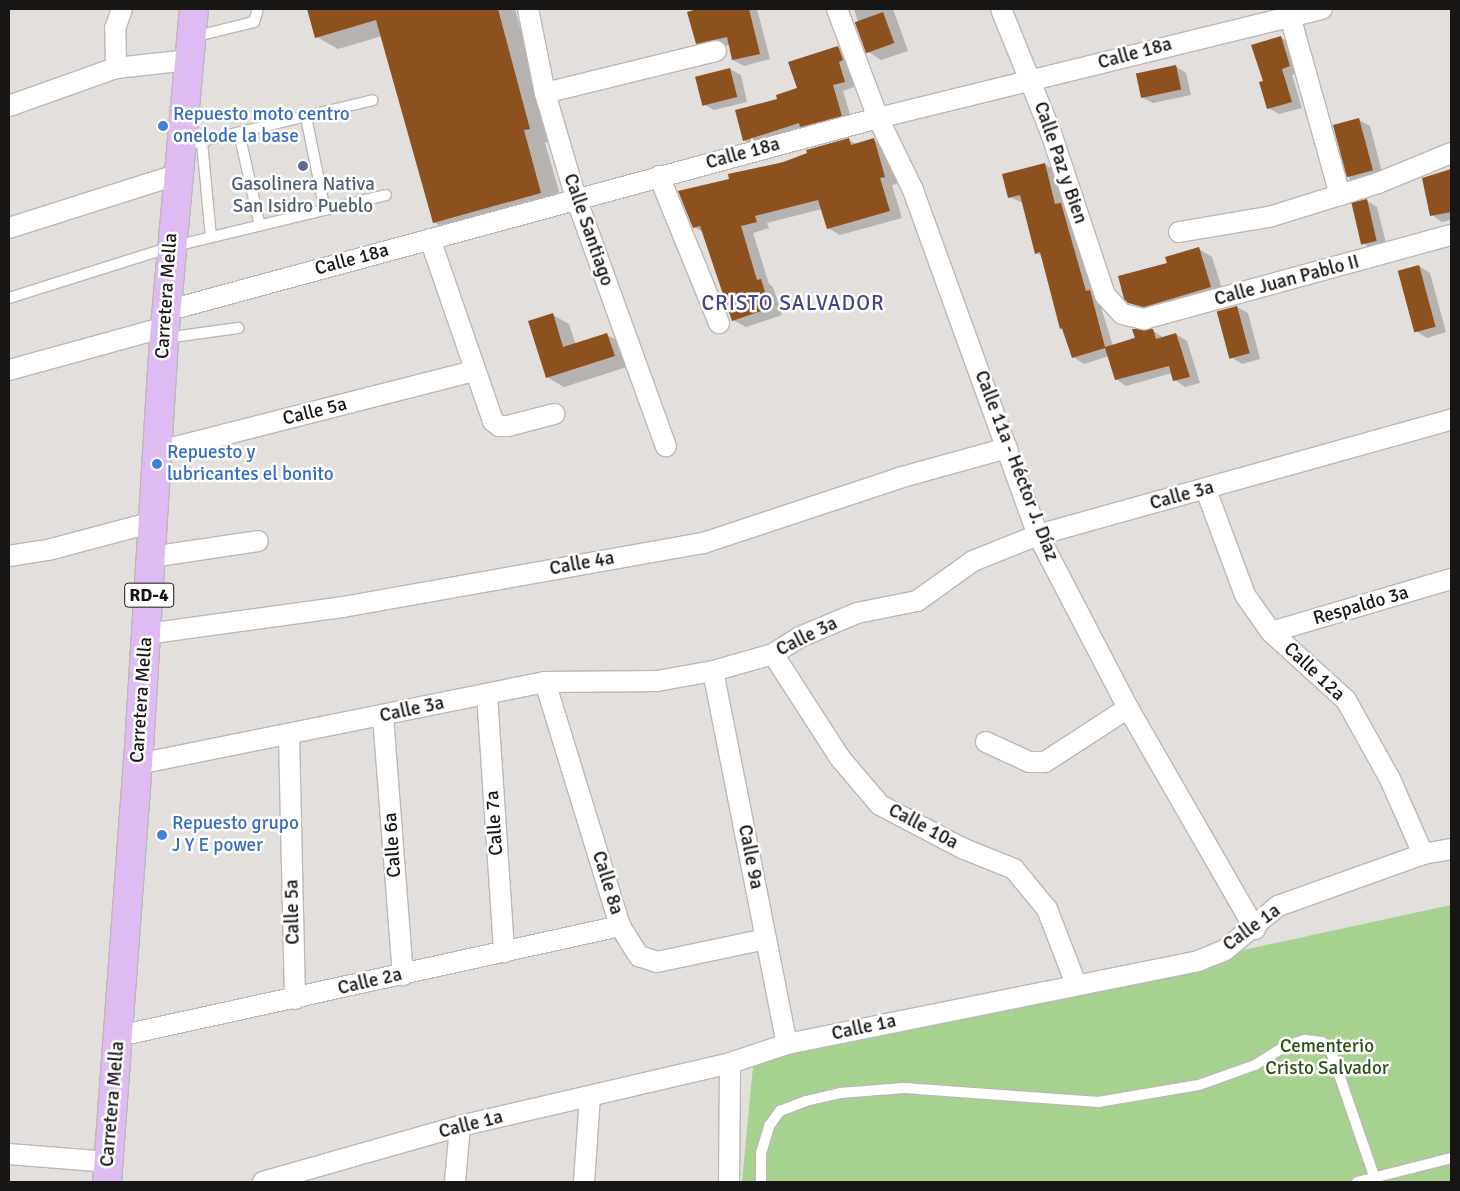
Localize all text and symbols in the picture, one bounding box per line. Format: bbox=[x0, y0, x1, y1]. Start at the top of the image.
street label: Calle 18a bbox=[1096, 33, 1174, 75]
street label: Calle Paz y Bien bbox=[1028, 99, 1092, 227]
place label: Repuesto moto centro onelode la base bbox=[173, 104, 350, 148]
marker: Repuesto moto centro onelode la base bbox=[157, 120, 169, 132]
street label: Calle 18a bbox=[704, 133, 782, 175]
marker: Gasolinera Nativa San Isidro Pueblo bbox=[297, 160, 309, 172]
street label: Calle Santiago bbox=[558, 171, 618, 289]
place label: Gasolinera Nativa San Isidro Pueblo bbox=[231, 174, 375, 218]
street label: Carretera Mella bbox=[151, 232, 183, 360]
street label: Calle 18a bbox=[313, 239, 391, 281]
street label: Calle Juan Pablo II bbox=[1212, 251, 1362, 311]
district label: CRISTO SALVADOR bbox=[700, 290, 886, 316]
street label: Calle 11a - Héctor J. Díaz bbox=[969, 368, 1063, 564]
street label: Calle 5a bbox=[281, 393, 349, 431]
place label: Repuesto y lubricantes el bonito bbox=[167, 442, 334, 486]
marker: Repuesto y lubricantes el bonito bbox=[151, 458, 163, 470]
street label: Calle 3a bbox=[1148, 477, 1216, 515]
street label: Calle 4a bbox=[548, 547, 616, 581]
road number: RD-4 bbox=[124, 580, 174, 610]
street label: Respaldo 3a bbox=[1311, 582, 1411, 630]
street label: Calle 3a bbox=[773, 612, 841, 662]
street label: Carretera Mella bbox=[126, 636, 158, 764]
street label: Calle 12a bbox=[1279, 638, 1349, 706]
street label: Calle 3a bbox=[378, 692, 446, 728]
street label: Calle 7a bbox=[481, 790, 509, 856]
street label: Calle 10a bbox=[884, 799, 962, 855]
street label: Calle 6a bbox=[379, 812, 407, 878]
place label: Repuesto grupo J Y E power bbox=[172, 813, 299, 857]
street label: Calle 9a bbox=[733, 823, 767, 891]
marker: Repuesto grupo J Y E power bbox=[156, 829, 168, 841]
street label: Calle 8a bbox=[587, 848, 627, 918]
street label: Calle 5a bbox=[281, 879, 305, 945]
street label: Calle 1a bbox=[1219, 900, 1285, 956]
street label: Calle 2a bbox=[336, 964, 404, 1000]
street label: Calle 1a bbox=[830, 1010, 898, 1046]
park label: Cementerio Cristo Salvador bbox=[1265, 1036, 1389, 1080]
street label: Carretera Mella bbox=[96, 1040, 130, 1168]
street label: Calle 1a bbox=[437, 1106, 505, 1144]

